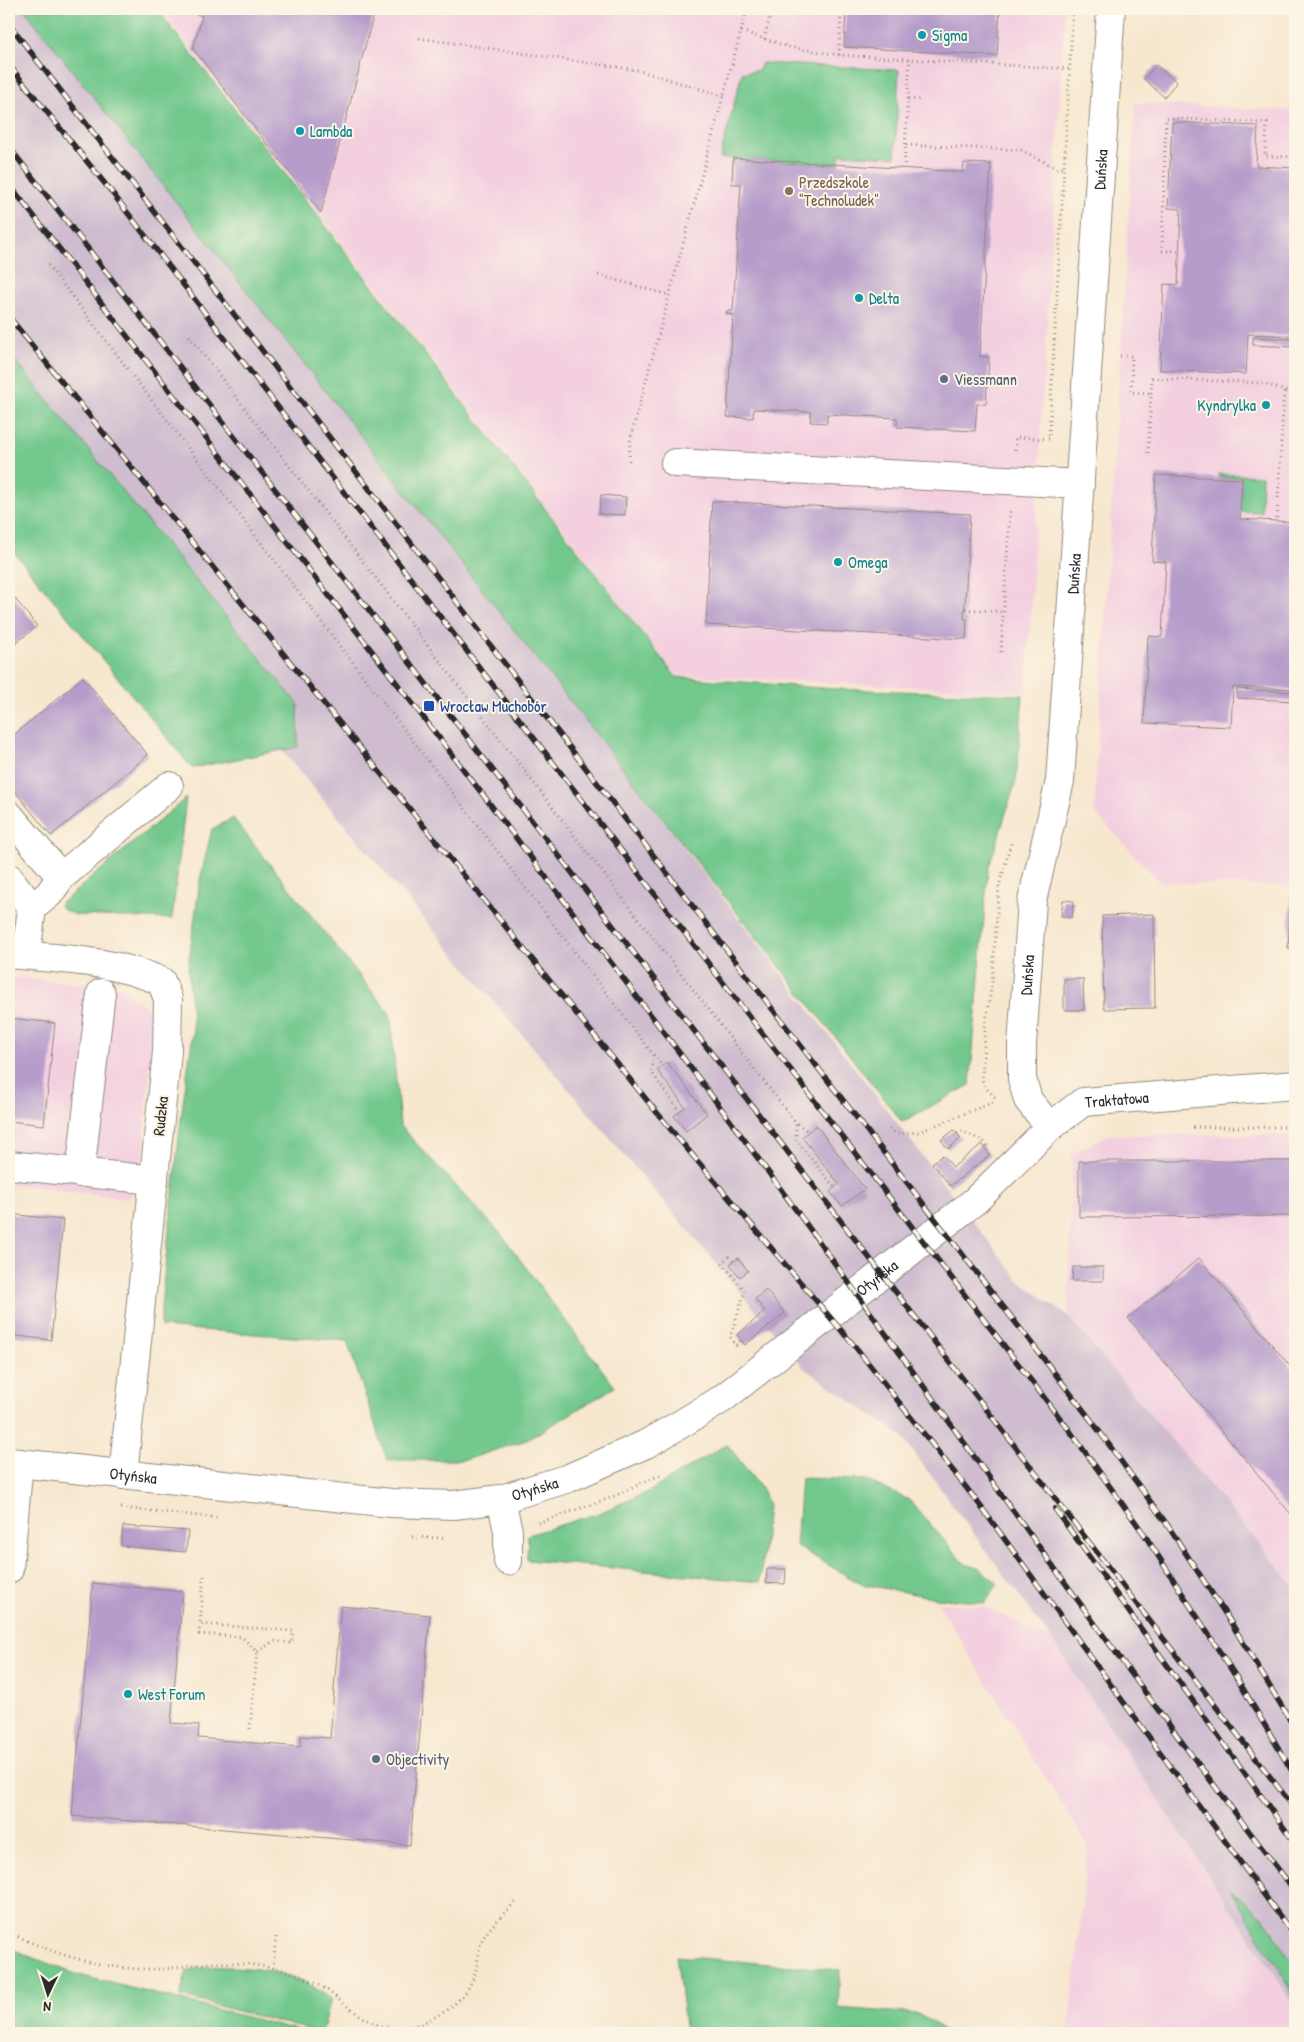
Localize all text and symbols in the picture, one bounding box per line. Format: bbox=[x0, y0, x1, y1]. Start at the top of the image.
place label: Sigma bbox=[932, 24, 967, 46]
marker: Sigma bbox=[916, 29, 928, 41]
place label: Lambda bbox=[310, 120, 352, 142]
marker: Lambda bbox=[294, 125, 306, 137]
street label: Duńska bbox=[1088, 149, 1113, 190]
place label: Przedszkole "Technoludek" bbox=[799, 171, 879, 211]
marker: Przedszkole "Technoludek" bbox=[783, 185, 795, 197]
place label: Delta bbox=[869, 287, 899, 309]
marker: Delta bbox=[853, 292, 865, 304]
place label: Viessmann bbox=[954, 368, 1017, 390]
marker: Viessmann bbox=[938, 373, 950, 385]
place label: Kyndrylka bbox=[1197, 394, 1256, 416]
marker: Kyndrylka bbox=[1260, 399, 1272, 411]
place label: Omega bbox=[848, 551, 888, 573]
street label: Duńska bbox=[1061, 553, 1086, 595]
marker: Omega bbox=[832, 556, 844, 568]
place label: Wrocław Muchobór bbox=[440, 695, 547, 717]
marker: Wrocław Muchobór bbox=[422, 699, 436, 713]
street label: Duńska bbox=[1015, 954, 1039, 996]
street label: Traktatowa bbox=[1084, 1086, 1149, 1113]
street label: Rudzka bbox=[147, 1095, 173, 1137]
street label: Otyńska bbox=[851, 1254, 902, 1301]
street label: Otyńska bbox=[108, 1462, 158, 1489]
street label: Otyńska bbox=[509, 1471, 561, 1506]
place label: West Forum bbox=[138, 1683, 206, 1705]
marker: West Forum bbox=[122, 1688, 134, 1700]
place label: Objectivity bbox=[386, 1748, 449, 1770]
marker: Objectivity bbox=[370, 1753, 382, 1765]
north arrow bbox=[22, 1970, 72, 2020]
text: N bbox=[42, 1998, 51, 2017]

